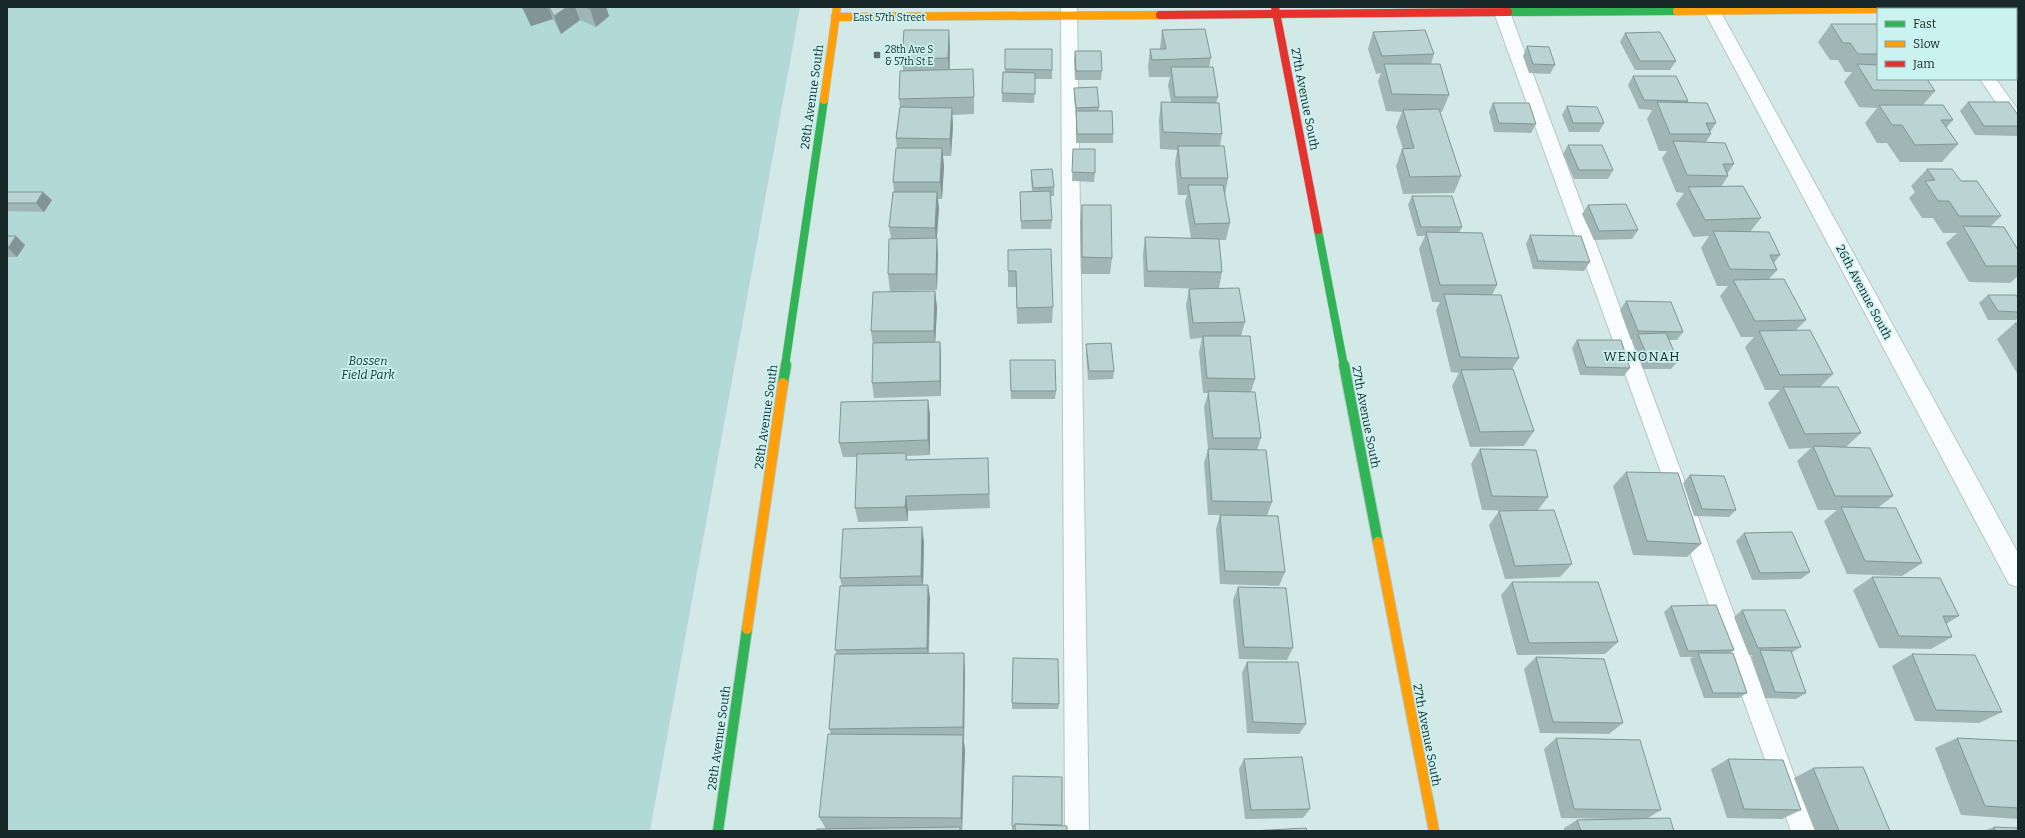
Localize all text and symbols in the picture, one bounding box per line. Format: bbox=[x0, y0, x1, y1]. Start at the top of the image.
legend bbox=[1877, 8, 2017, 80]
street label: East 57th Street bbox=[853, 12, 925, 24]
text: Fast bbox=[1913, 17, 1937, 31]
text: Slow bbox=[1913, 37, 1940, 51]
street label: 28th Avenue South bbox=[798, 43, 826, 150]
place label: 28th Ave S & 57th St E bbox=[885, 44, 934, 68]
street label: 27th Avenue South bbox=[1288, 47, 1322, 152]
marker: 28th Ave S & 57th St E bbox=[872, 50, 882, 60]
text: Jam bbox=[1912, 57, 1935, 71]
street label: 26th Avenue South bbox=[1833, 242, 1895, 342]
district label: WENONAH bbox=[1603, 349, 1681, 364]
park label: Bossen Field Park bbox=[341, 354, 395, 382]
street label: 28th Avenue South bbox=[752, 363, 780, 470]
street label: 27th Avenue South bbox=[1349, 365, 1383, 470]
street label: 27th Avenue South bbox=[1410, 683, 1444, 788]
street label: 28th Avenue South bbox=[705, 684, 733, 791]

